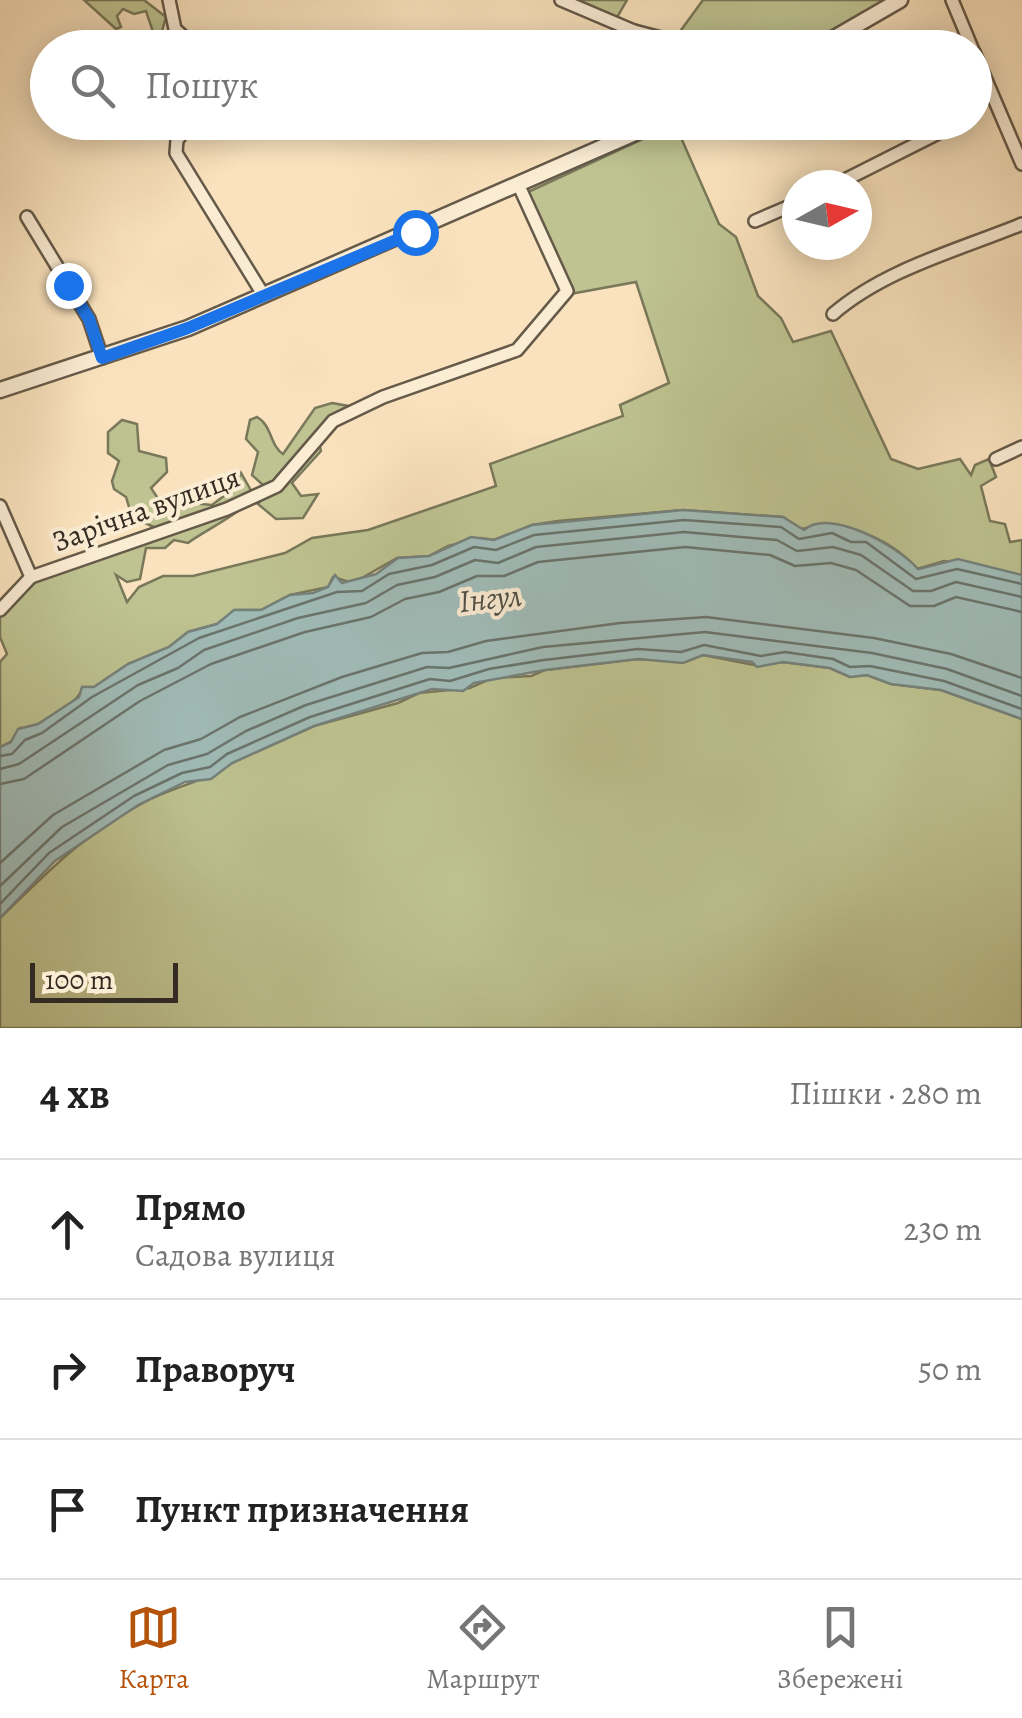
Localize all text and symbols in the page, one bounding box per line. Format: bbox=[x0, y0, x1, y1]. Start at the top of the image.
search box bbox=[30, 30, 992, 140]
icon: search bbox=[65, 58, 120, 113]
text: Пошук bbox=[145, 59, 258, 111]
north arrow bbox=[782, 170, 872, 260]
route start bbox=[393, 210, 439, 256]
route end bbox=[46, 263, 92, 309]
street label: Зарічна вулиця bbox=[47, 457, 245, 561]
water label: Інгул bbox=[457, 573, 524, 623]
scale bar bbox=[30, 958, 178, 1003]
text: 100 m bbox=[45, 961, 113, 999]
text: 4 хв bbox=[40, 1065, 110, 1122]
text: Пішки · 280 m bbox=[789, 1071, 982, 1115]
text: Прямо bbox=[135, 1181, 246, 1233]
icon: ahead bbox=[40, 1202, 95, 1257]
text: 230 m bbox=[903, 1207, 982, 1251]
text: Садова вулиця bbox=[135, 1233, 336, 1277]
icon: right bbox=[40, 1342, 95, 1397]
text: Праворуч bbox=[135, 1343, 296, 1395]
text: 50 m bbox=[918, 1347, 982, 1391]
icon: arrive bbox=[40, 1482, 95, 1537]
text: Пункт призначення bbox=[135, 1483, 469, 1535]
tab: Карта bbox=[119, 1600, 189, 1698]
tab: Маршрут bbox=[426, 1600, 540, 1698]
tab: Збережені bbox=[777, 1600, 903, 1698]

